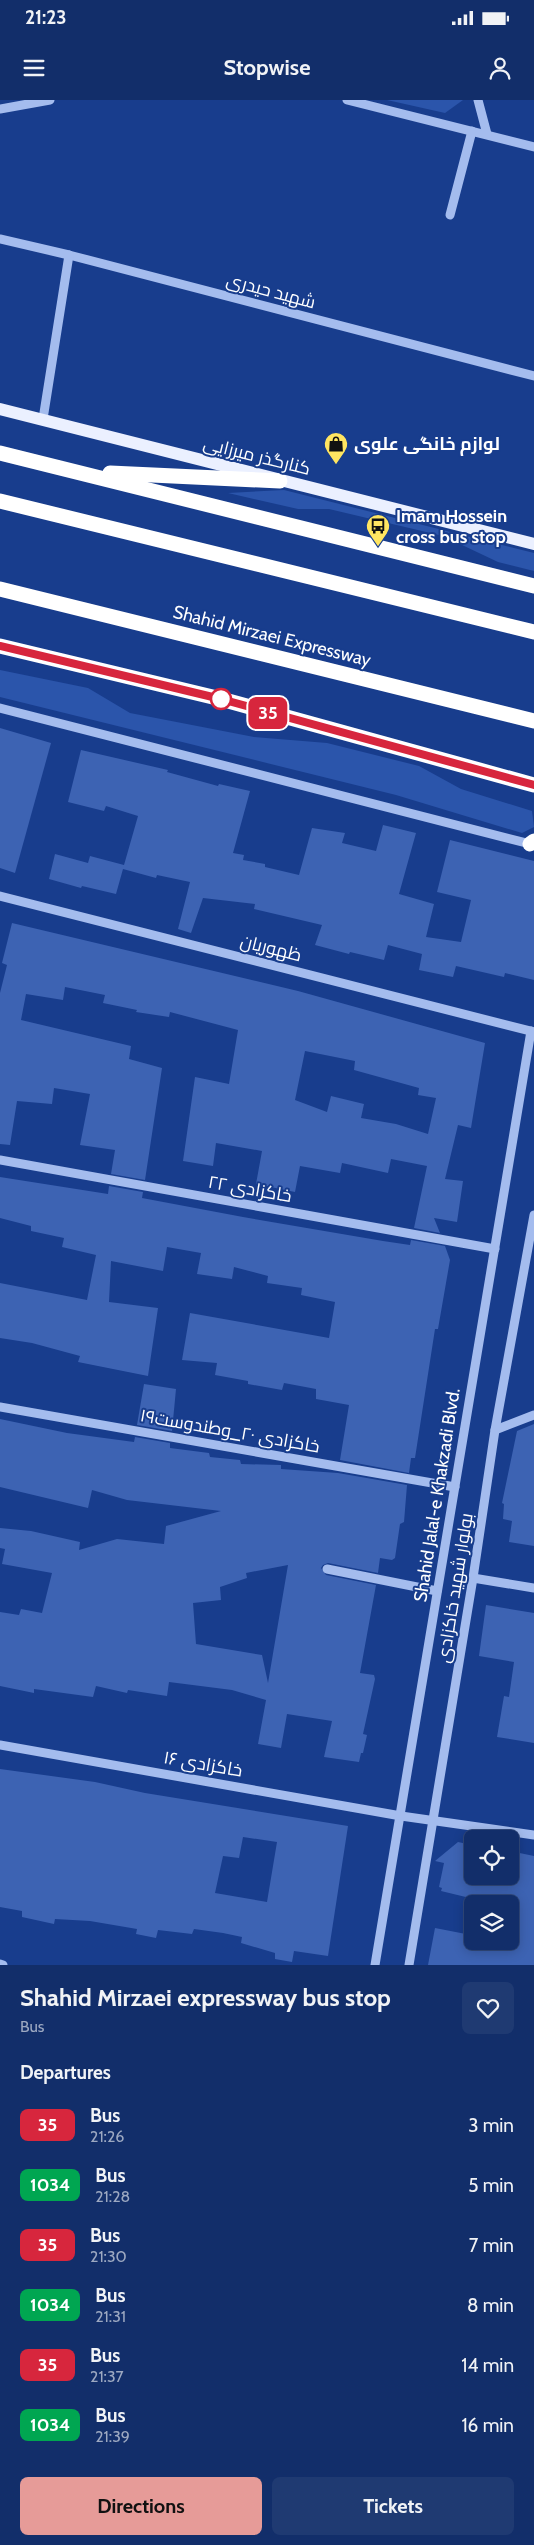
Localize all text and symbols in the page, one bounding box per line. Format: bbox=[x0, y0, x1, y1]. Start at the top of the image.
text: 21:23 bbox=[25, 6, 67, 29]
icon: menu bbox=[20, 54, 48, 82]
text: Stopwise bbox=[224, 54, 310, 81]
icon: person bbox=[486, 54, 514, 82]
street label: شهید حیدری bbox=[224, 269, 318, 313]
shop icon: لوازم خانگی علوی bbox=[323, 431, 349, 465]
street label: کنارگذر میرزایی bbox=[201, 432, 313, 480]
place label: لوازم خانگی علوی bbox=[354, 433, 500, 456]
place label: Imam Hossein cross bus stop bbox=[396, 505, 507, 548]
bus stop icon: Imam Hossein cross bus stop bbox=[365, 513, 391, 547]
street label: Shahid Mirzaei Expressway bbox=[171, 601, 373, 671]
unlabelled marker bbox=[210, 688, 232, 710]
line badge: 35 bbox=[246, 697, 290, 729]
text: 35 bbox=[258, 702, 278, 724]
street label: ظهوریان bbox=[238, 930, 304, 966]
street label: خاکزادی ۲۲ bbox=[206, 1171, 294, 1207]
street label: Shahid Jalal-e Khakzadi Blvd. bbox=[409, 1386, 465, 1604]
street label: خاکزادی ۲۰_وطندوست۱۹ bbox=[138, 1404, 322, 1458]
street label: بولوار شهید خاکزادی bbox=[432, 1511, 478, 1665]
street label: خاکزادی ۱۶ bbox=[162, 1746, 244, 1782]
map controls bbox=[464, 1830, 519, 1950]
button: locate bbox=[464, 1830, 519, 1885]
button: layers bbox=[464, 1895, 519, 1950]
button: heart bbox=[462, 1982, 514, 2034]
text: Shahid Mirzaei expressway bus stop bbox=[20, 1983, 391, 2012]
text: Bus bbox=[20, 2017, 44, 2036]
text: Departures bbox=[20, 2061, 111, 2084]
text: Bus bbox=[90, 2104, 120, 2127]
text: 35 bbox=[38, 2114, 57, 2136]
text: 3 min bbox=[468, 2114, 514, 2137]
text: 21:26 bbox=[90, 2127, 124, 2146]
text: Bus bbox=[95, 2164, 126, 2187]
text: 1034 bbox=[30, 2174, 70, 2196]
text: 5 min bbox=[468, 2174, 514, 2197]
text: 21:28 bbox=[95, 2187, 130, 2206]
text: Bus bbox=[90, 2224, 120, 2247]
text: 35 bbox=[38, 2234, 57, 2256]
text: 7 min bbox=[469, 2234, 514, 2257]
text: 21:30 bbox=[90, 2247, 127, 2266]
text: Bus bbox=[95, 2284, 126, 2307]
text: 1034 bbox=[30, 2294, 70, 2316]
text: 8 min bbox=[467, 2294, 514, 2317]
text: 21:31 bbox=[95, 2307, 126, 2326]
text: Bus bbox=[90, 2344, 120, 2367]
text: 35 bbox=[38, 2354, 57, 2376]
text: 14 min bbox=[461, 2354, 514, 2377]
text: 21:37 bbox=[90, 2367, 124, 2386]
text: Bus bbox=[95, 2404, 126, 2427]
text: 1034 bbox=[30, 2414, 70, 2436]
text: 16 min bbox=[461, 2414, 514, 2437]
text: 21:39 bbox=[95, 2427, 130, 2446]
button: Directions bbox=[20, 2477, 262, 2535]
button: Tickets bbox=[272, 2477, 514, 2535]

